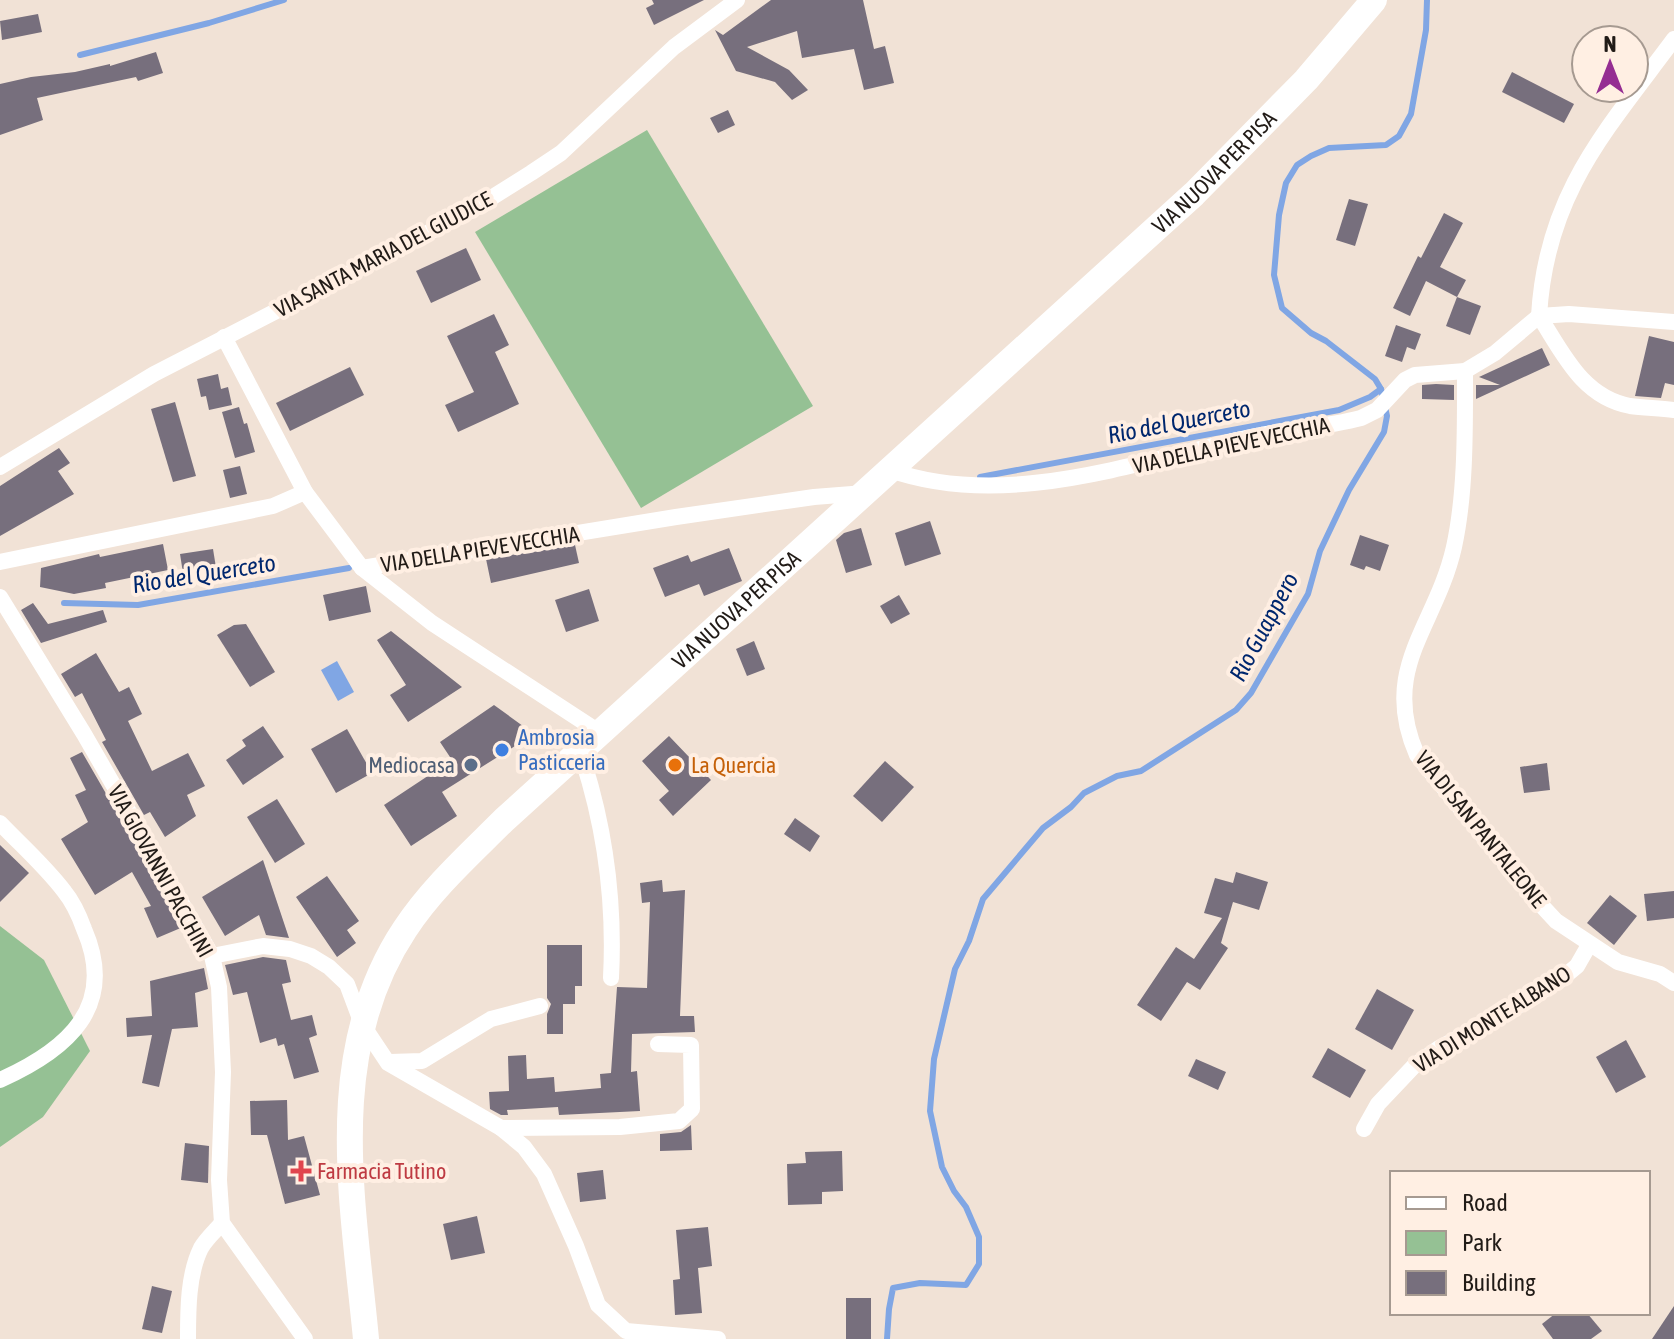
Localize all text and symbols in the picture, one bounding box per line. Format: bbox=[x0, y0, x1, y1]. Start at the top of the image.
north arrow bbox=[1570, 24, 1650, 104]
text: N bbox=[1604, 31, 1616, 57]
street label: VIA NUOVA PER PISA bbox=[1147, 105, 1282, 239]
street label: VIA SANTA MARIA DEL GIUDICE bbox=[270, 185, 497, 322]
water label: Rio del Querceto bbox=[1105, 394, 1252, 449]
street label: VIA DELLA PIEVE VECCHIA bbox=[1130, 411, 1332, 479]
street label: VIA DELLA PIEVE VECCHIA bbox=[379, 520, 581, 578]
street label: VIA NUOVA PER PISA bbox=[667, 545, 806, 674]
water label: Rio del Querceto bbox=[130, 549, 277, 598]
water label: Rio Guappero bbox=[1224, 568, 1303, 686]
place label: Ambrosia Pasticceria bbox=[518, 724, 606, 775]
marker: Ambrosia Pasticceria bbox=[493, 741, 511, 759]
street label: VIA DI SAN PANTALEONE bbox=[1410, 746, 1552, 913]
place label: Mediocasa bbox=[368, 752, 455, 778]
place label: La Quercia bbox=[691, 752, 776, 778]
marker: Mediocasa bbox=[462, 756, 480, 774]
marker: La Quercia bbox=[666, 756, 684, 774]
street label: VIA GIOVANNI PACCHINI bbox=[103, 780, 219, 962]
street label: VIA DI MONTE ALBANO bbox=[1409, 960, 1575, 1078]
place label: Farmacia Tutino bbox=[317, 1158, 446, 1184]
marker: Farmacia Tutino bbox=[292, 1162, 310, 1180]
legend bbox=[1390, 1171, 1650, 1315]
text: Road bbox=[1462, 1189, 1508, 1216]
text: Park bbox=[1462, 1229, 1503, 1256]
text: Building bbox=[1462, 1269, 1536, 1296]

